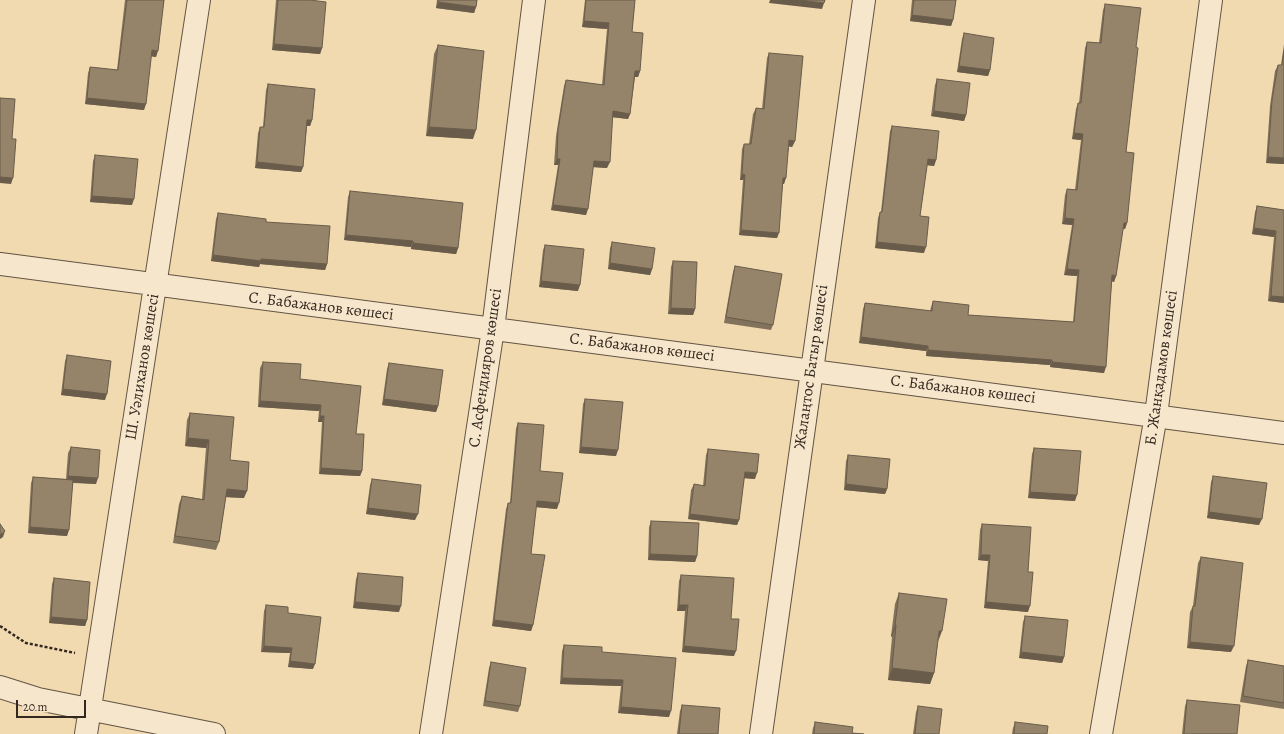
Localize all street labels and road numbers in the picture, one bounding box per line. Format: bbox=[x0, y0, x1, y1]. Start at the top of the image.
street label: Жалаңтос Батыр көшесі bbox=[791, 283, 833, 451]
street label: С. Асфендияров көшесі bbox=[465, 287, 507, 449]
street label: С. Бабажанов көшесі bbox=[247, 289, 395, 325]
street label: Б. Жанқадамов көшесі bbox=[1142, 289, 1182, 447]
street label: Ш. Уәлиханов көшесі bbox=[122, 292, 164, 442]
street label: С. Бабажанов көшесі bbox=[568, 330, 716, 366]
street label: С. Бабажанов көшесі bbox=[889, 372, 1037, 408]

